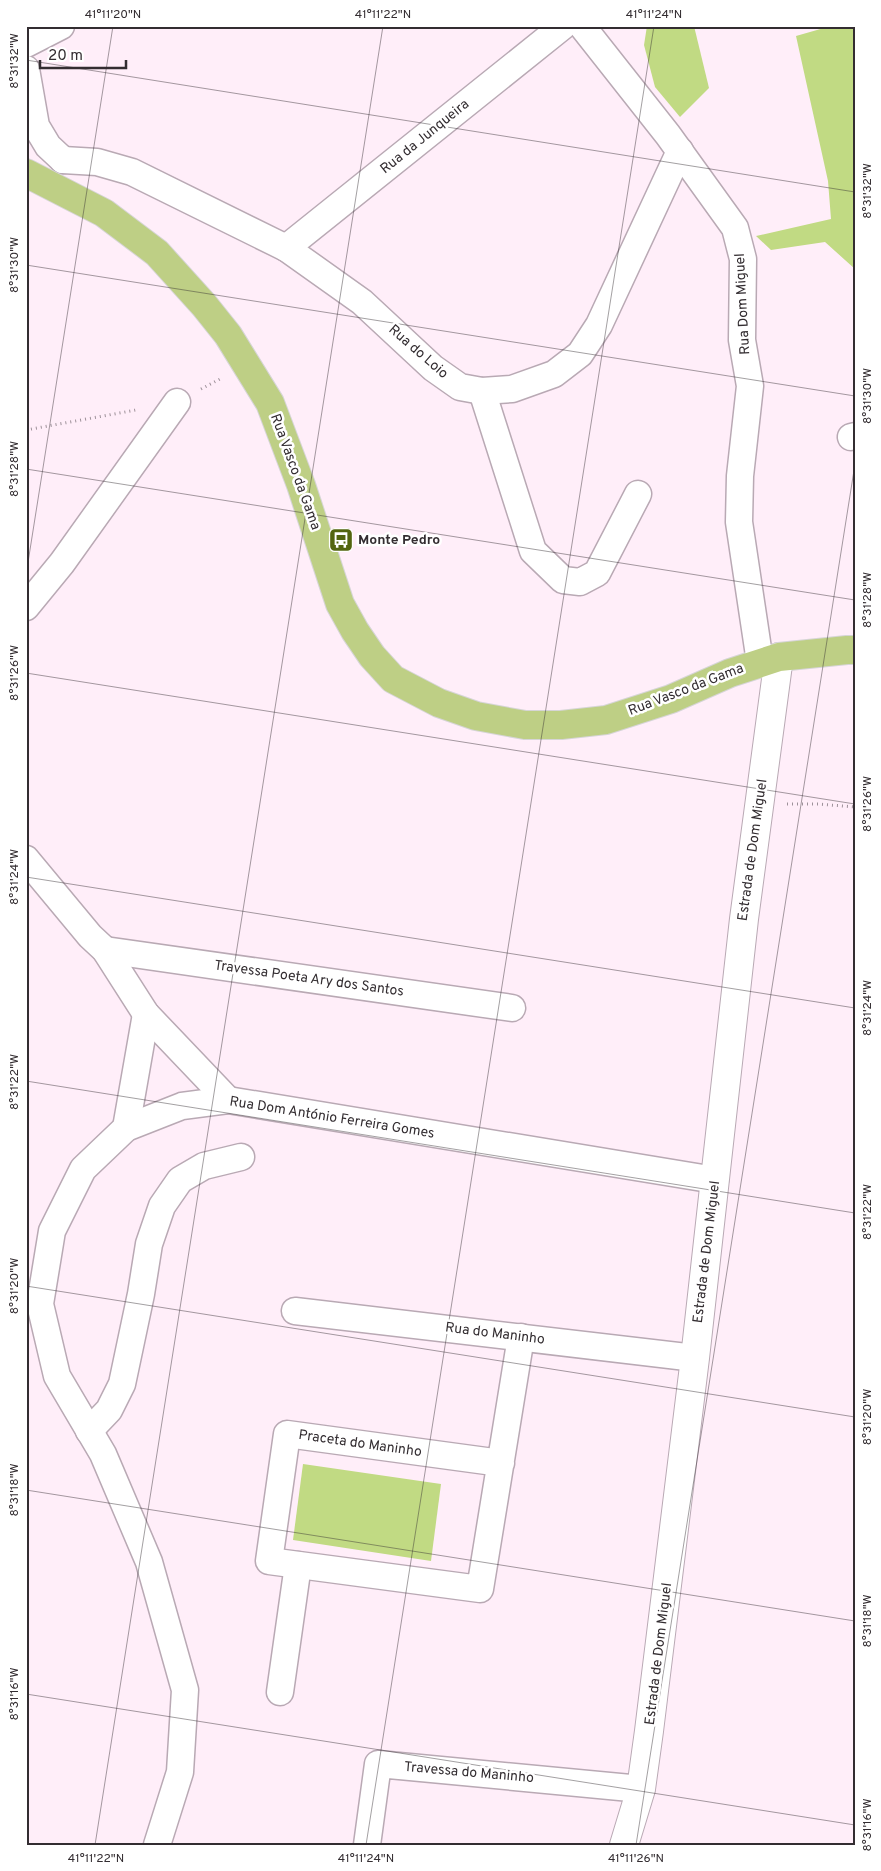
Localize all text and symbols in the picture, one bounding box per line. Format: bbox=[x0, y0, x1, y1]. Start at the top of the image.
text: 41°11'20"N bbox=[85, 7, 141, 23]
text: 41°11'22"N bbox=[355, 7, 411, 23]
text: 41°11'24"N bbox=[626, 7, 682, 23]
text: 8°31'32"W bbox=[7, 33, 23, 89]
scale bar bbox=[40, 38, 126, 70]
text: 20 m bbox=[48, 47, 83, 66]
street label: Rua da Junqueira bbox=[377, 96, 473, 178]
text: 8°31'32"W bbox=[860, 163, 876, 219]
text: 8°31'30"W bbox=[7, 237, 23, 293]
street label: Rua Dom Miguel bbox=[732, 253, 754, 355]
street label: Rua do Loio bbox=[385, 321, 452, 383]
text: 8°31'30"W bbox=[860, 368, 876, 424]
street label: Rua Vasco da Gama bbox=[266, 412, 324, 532]
text: 8°31'28"W bbox=[7, 441, 23, 497]
bus stop icon: Monte Pedro bbox=[328, 527, 354, 553]
place label: Monte Pedro bbox=[358, 532, 440, 549]
text: 8°31'28"W bbox=[860, 572, 876, 628]
text: 8°31'26"W bbox=[7, 645, 23, 701]
street label: Rua Vasco da Gama bbox=[626, 660, 746, 720]
text: 8°31'26"W bbox=[860, 776, 876, 832]
street label: Estrada de Dom Miguel bbox=[735, 778, 771, 922]
text: 8°31'24"W bbox=[7, 849, 23, 905]
street label: Travessa Poeta Ary dos Santos bbox=[213, 957, 405, 1001]
text: 8°31'24"W bbox=[860, 980, 876, 1036]
text: 8°31'22"W bbox=[7, 1054, 23, 1110]
street label: Rua Dom António Ferreira Gomes bbox=[228, 1093, 436, 1143]
street label: Estrada de Dom Miguel bbox=[690, 1180, 724, 1324]
text: 8°31'22"W bbox=[860, 1184, 876, 1240]
text: 8°31'20"W bbox=[7, 1258, 23, 1314]
street label: Rua do Maninho bbox=[444, 1319, 546, 1349]
text: 8°31'20"W bbox=[860, 1389, 876, 1445]
street label: Praceta do Maninho bbox=[297, 1427, 423, 1461]
text: 8°31'18"W bbox=[7, 1463, 23, 1517]
street label: Estrada de Dom Miguel bbox=[642, 1582, 676, 1726]
text: 8°31'18"W bbox=[860, 1594, 876, 1648]
text: 8°31'16"W bbox=[7, 1667, 23, 1721]
street label: Travessa do Maninho bbox=[403, 1759, 535, 1787]
text: 8°31'16"W bbox=[860, 1798, 876, 1852]
text: 41°11'22"N bbox=[68, 1851, 124, 1867]
text: 41°11'24"N bbox=[338, 1851, 394, 1867]
text: 41°11'26"N bbox=[608, 1851, 664, 1867]

